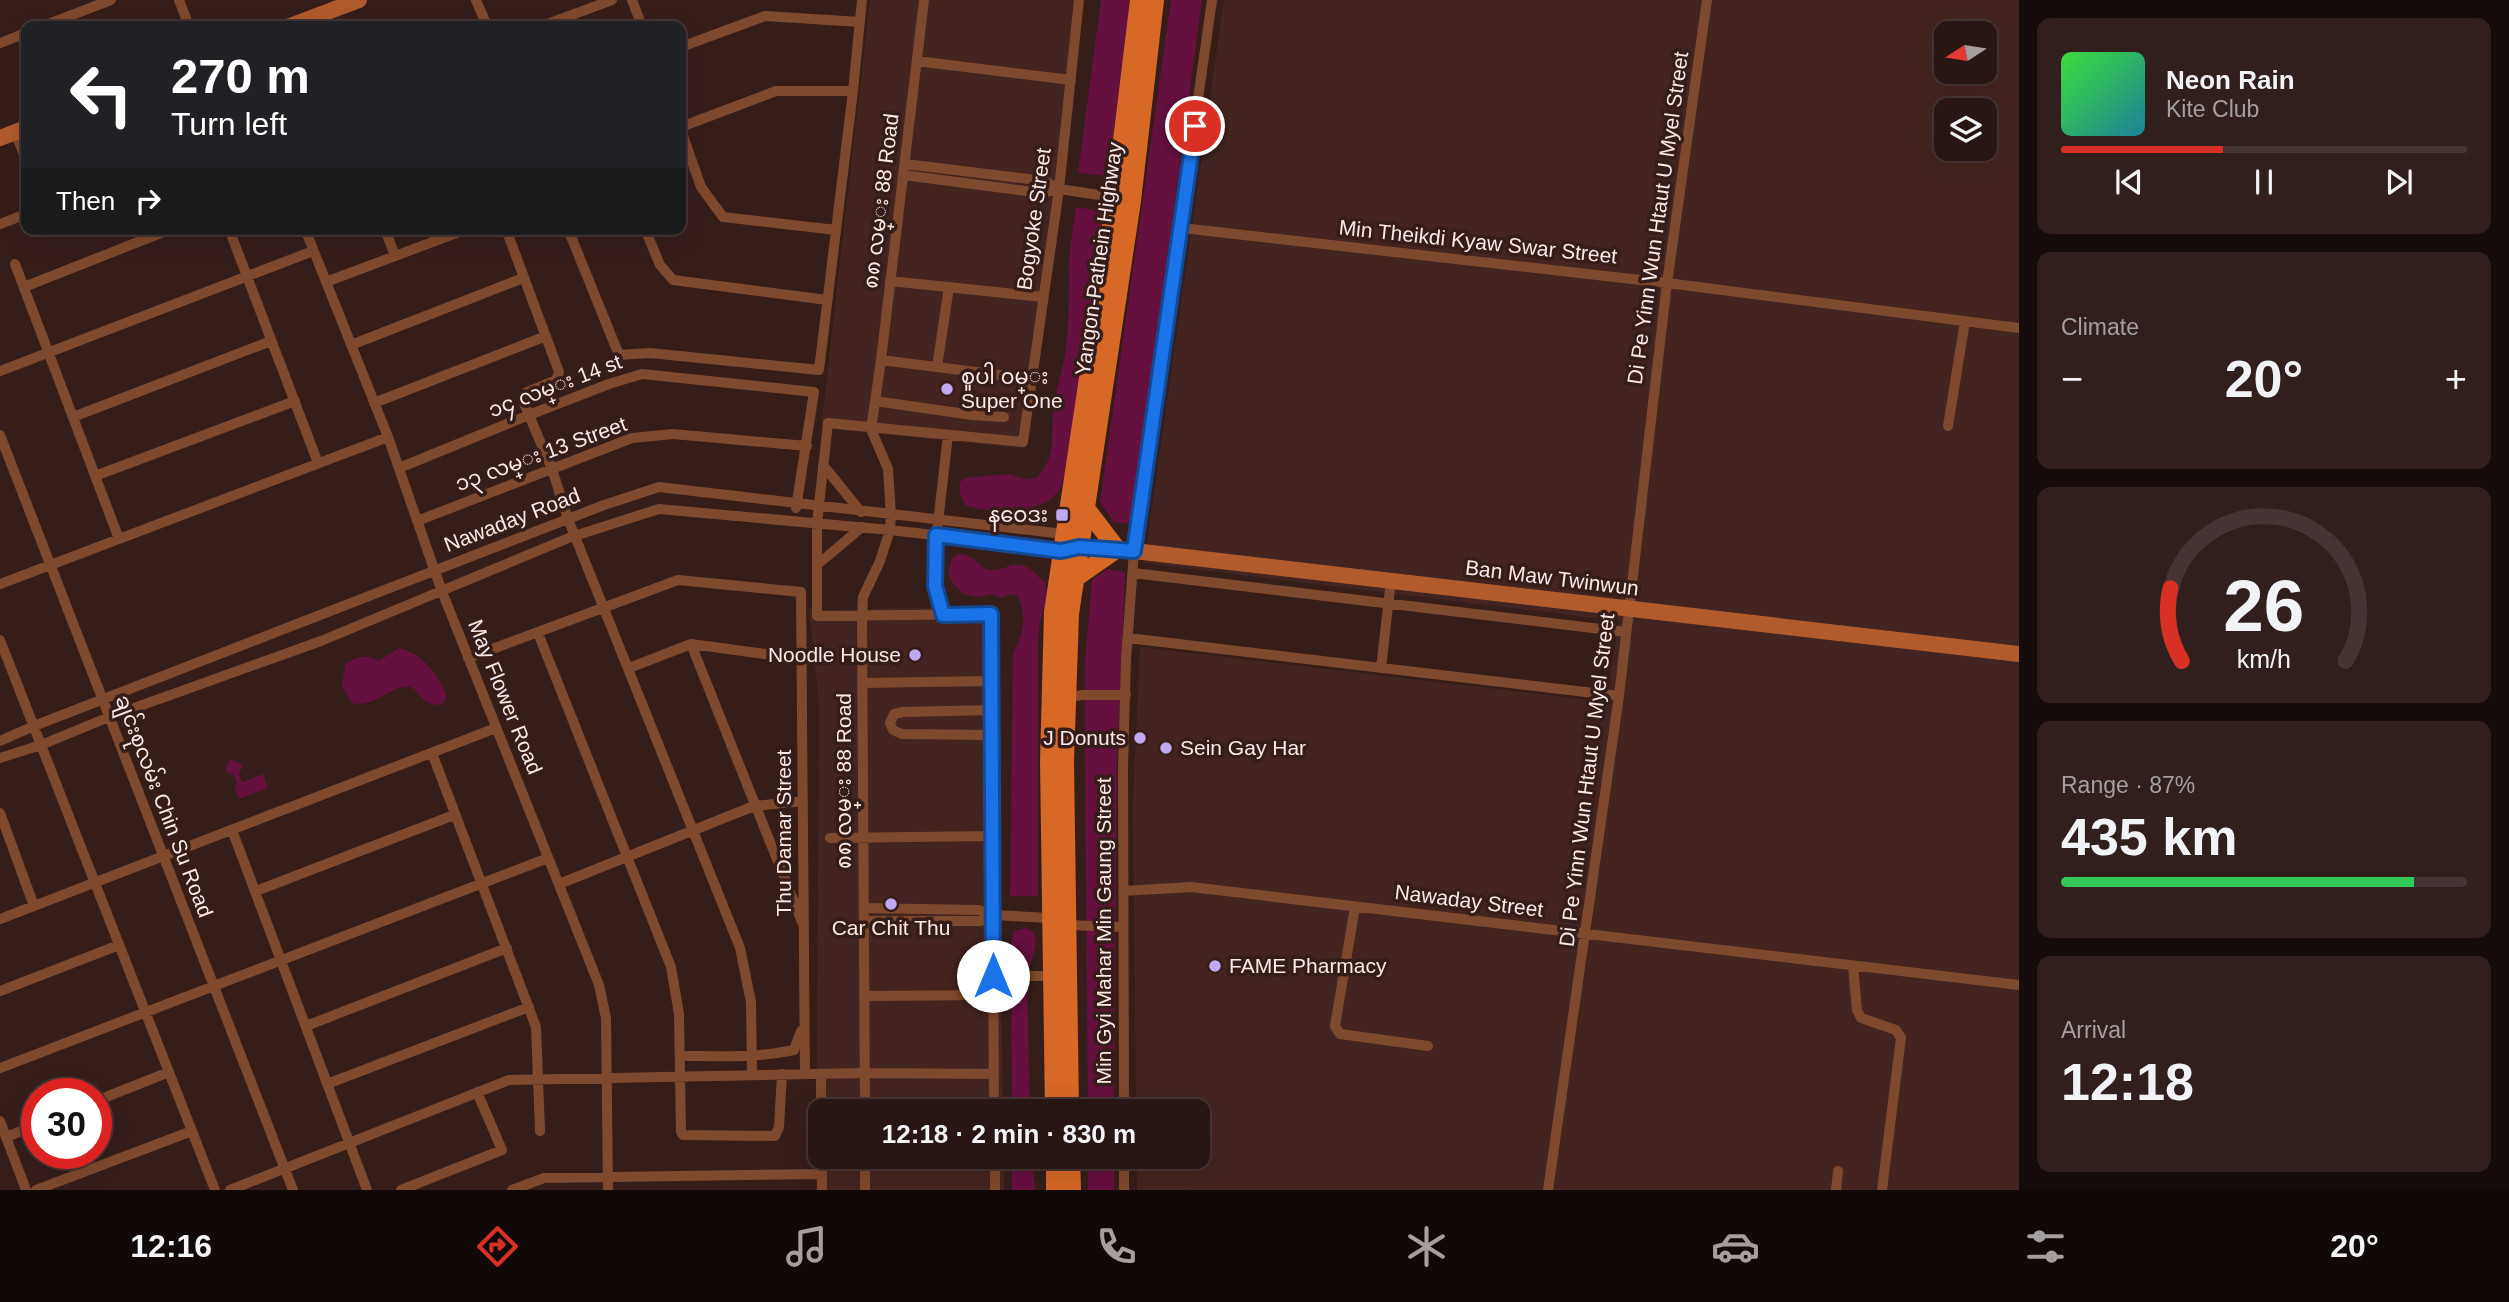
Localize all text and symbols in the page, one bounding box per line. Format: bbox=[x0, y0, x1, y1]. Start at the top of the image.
north arrow bbox=[1934, 21, 1997, 84]
map controls bbox=[1934, 21, 1997, 161]
icon: left bbox=[56, 49, 147, 140]
text: 270 m bbox=[171, 49, 310, 103]
street label: Di Pe Yinn Wun Htaut U Myel Street bbox=[1623, 50, 1692, 386]
text: Neon Rain bbox=[2166, 65, 2295, 95]
pin bbox=[1165, 96, 1225, 156]
text: Kite Club bbox=[2166, 96, 2259, 122]
button: layers bbox=[1934, 98, 1997, 161]
text: Turn left bbox=[171, 106, 287, 142]
icon: arrive bbox=[1176, 107, 1214, 145]
street label: ၈၈ လမ္း 88 Road bbox=[858, 112, 908, 290]
street label: Yangon-Pathein Highway bbox=[1071, 140, 1126, 377]
street label: Bogyoke Street bbox=[1012, 146, 1055, 292]
icon: previous bbox=[2110, 163, 2148, 201]
icon: pause bbox=[2245, 163, 2283, 201]
icon: next bbox=[2380, 163, 2418, 201]
icon: right bbox=[129, 182, 167, 220]
text: Then bbox=[56, 186, 115, 216]
street label: Min Theikdi Kyaw Swar Street bbox=[1338, 215, 1619, 268]
text: Climate bbox=[2061, 314, 2139, 340]
street label: ၁၄ လမ္း 14 st bbox=[485, 350, 627, 427]
text: 20° bbox=[2225, 350, 2303, 408]
text: − bbox=[2061, 358, 2083, 400]
text: + bbox=[2445, 358, 2467, 400]
place label: စူပါ ၀မ္း Super One bbox=[961, 362, 1063, 412]
marker: စူပါ ၀မ္း Super One bbox=[939, 381, 955, 397]
street label: ၁၃ လမ္း 13 Street bbox=[452, 412, 632, 501]
street label: Nawaday Road bbox=[441, 483, 583, 556]
place label: နဝေဒး bbox=[988, 503, 1048, 532]
marker: နဝေဒး bbox=[1054, 507, 1070, 523]
street label: Ban Maw Twinwun bbox=[1464, 555, 1640, 600]
text: 26 bbox=[2224, 565, 2304, 646]
street label: Di Pe Yinn Wun Htaut U Myel Street bbox=[1555, 612, 1618, 948]
street label: May Flower Road bbox=[464, 616, 547, 777]
place label: Noodle House bbox=[768, 643, 901, 666]
text: km/h bbox=[2237, 645, 2291, 673]
marker: Noodle House bbox=[907, 647, 923, 663]
street label: ချင်းစုလမ်း Chin Su Road bbox=[105, 690, 221, 923]
street label: ၈၈ လမ္း 88 Road bbox=[832, 693, 861, 869]
place label: J Donuts bbox=[1043, 726, 1126, 749]
marker: J Donuts bbox=[1132, 730, 1148, 746]
place label: Sein Gay Har bbox=[1180, 736, 1306, 759]
marker: Sein Gay Har bbox=[1158, 740, 1174, 756]
street label: Thu Damar Street bbox=[772, 749, 795, 916]
text: Range · 87% bbox=[2061, 772, 2195, 798]
street label: Min Gyi Mahar Min Gaung Street bbox=[1092, 777, 1115, 1084]
text: 435 km bbox=[2061, 808, 2237, 866]
street label: Nawaday Street bbox=[1394, 880, 1545, 921]
marker: Car Chit Thu bbox=[883, 896, 899, 912]
place label: Car Chit Thu bbox=[832, 916, 950, 939]
position arrow bbox=[956, 939, 1030, 1013]
place label: FAME Pharmacy bbox=[1229, 954, 1387, 977]
marker: FAME Pharmacy bbox=[1207, 958, 1223, 974]
text: Arrival bbox=[2061, 1017, 2126, 1043]
text: 12:18 bbox=[2061, 1053, 2194, 1111]
speed limit sign: 30 bbox=[21, 1078, 112, 1169]
text: 12:18 · 2 min · 830 m bbox=[882, 1119, 1136, 1149]
icon: directions bbox=[473, 1222, 522, 1271]
icon: music bbox=[782, 1222, 831, 1271]
icon: phone bbox=[1092, 1222, 1141, 1271]
icon: climate bbox=[1402, 1222, 1451, 1271]
icon: car bbox=[1711, 1222, 1760, 1271]
icon: filters bbox=[2021, 1222, 2070, 1271]
text: 12:16 bbox=[130, 1228, 212, 1264]
text: 20° bbox=[2330, 1228, 2379, 1264]

